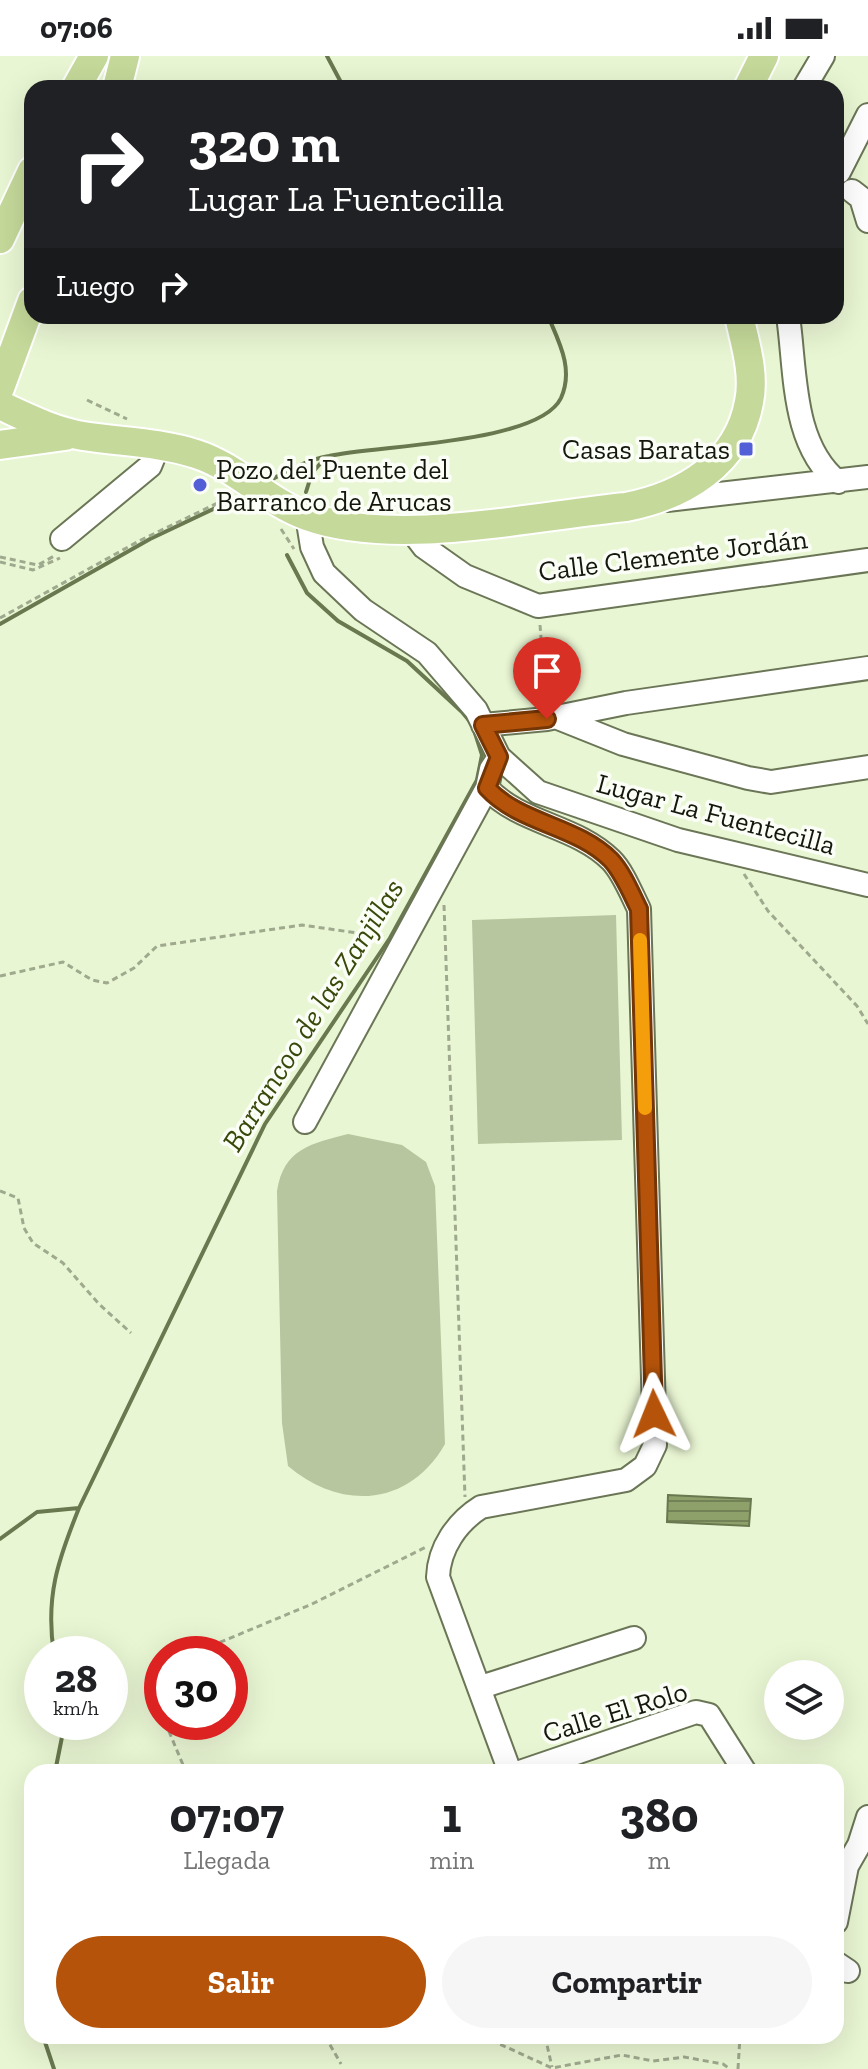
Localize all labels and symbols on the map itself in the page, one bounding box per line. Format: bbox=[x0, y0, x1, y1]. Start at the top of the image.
place label: Casas Baratas bbox=[562, 433, 730, 466]
marker: Casas Baratas bbox=[737, 440, 755, 458]
place label: Pozo del Puente del Barranco de Arucas bbox=[216, 453, 452, 518]
marker: Pozo del Puente del Barranco de Arucas bbox=[191, 476, 209, 494]
street label: Calle Clemente Jordán bbox=[537, 522, 809, 588]
pin bbox=[513, 637, 581, 719]
street label: Lugar La Fuentecilla bbox=[593, 766, 839, 862]
water label: Barrancoo de las Zanjillas bbox=[215, 872, 411, 1158]
position arrow bbox=[612, 1372, 696, 1456]
speed limit sign: 30 bbox=[144, 1636, 248, 1740]
street label: Calle El Rolo bbox=[539, 1674, 691, 1750]

